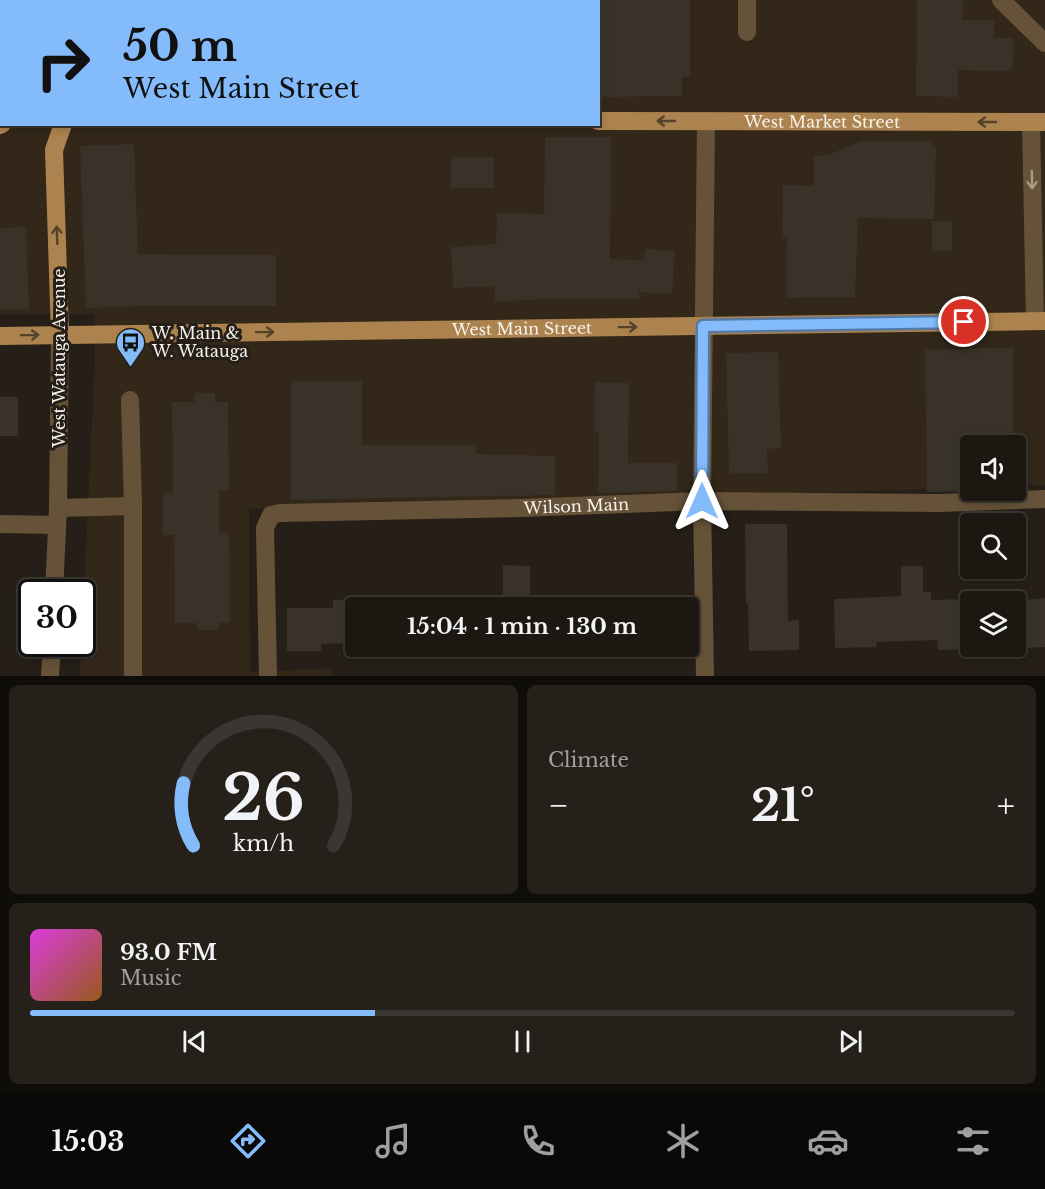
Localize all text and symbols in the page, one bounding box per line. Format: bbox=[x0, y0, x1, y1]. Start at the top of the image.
text: 50 m bbox=[123, 20, 237, 72]
icon: right bbox=[24, 24, 102, 102]
text: West Main Street bbox=[123, 72, 360, 105]
street label: West Market Street bbox=[743, 111, 900, 132]
one-way arrow bbox=[656, 115, 676, 127]
one-way arrow bbox=[977, 116, 997, 128]
one-way arrow bbox=[1026, 170, 1038, 190]
one-way arrow bbox=[52, 225, 63, 245]
street label: West Watauga Avenue bbox=[49, 268, 69, 449]
pin bbox=[938, 296, 989, 347]
icon: arrive bbox=[947, 305, 980, 338]
street label: West Main Street bbox=[451, 318, 592, 340]
one-way arrow bbox=[618, 321, 638, 333]
place label: W. Main & W. Watauga bbox=[151, 323, 248, 361]
bus stop icon: W. Main & W. Watauga bbox=[115, 326, 147, 368]
one-way arrow bbox=[255, 326, 275, 338]
one-way arrow bbox=[19, 329, 39, 341]
map controls bbox=[960, 435, 1026, 657]
button: sound bbox=[960, 435, 1026, 501]
position arrow bbox=[670, 469, 734, 533]
street label: Wilson Main bbox=[522, 494, 629, 518]
button: search bbox=[960, 513, 1026, 579]
speed limit sign: 30 bbox=[18, 579, 96, 657]
button: layers bbox=[960, 591, 1026, 657]
text: 15:04 · 1 min · 130 m bbox=[407, 613, 637, 640]
text: Climate bbox=[548, 748, 629, 772]
text: 26 bbox=[222, 759, 305, 837]
text: 21° bbox=[751, 777, 815, 833]
text: − bbox=[548, 785, 569, 826]
text: + bbox=[997, 785, 1015, 826]
text: km/h bbox=[233, 831, 294, 858]
text: 93.0 FM bbox=[120, 939, 217, 966]
text: Music bbox=[120, 966, 181, 990]
icon: previous bbox=[178, 1025, 211, 1058]
icon: pause bbox=[506, 1025, 539, 1058]
icon: next bbox=[834, 1025, 867, 1058]
icon: directions bbox=[227, 1120, 269, 1162]
icon: music bbox=[372, 1120, 414, 1162]
icon: phone bbox=[517, 1120, 559, 1162]
icon: climate bbox=[662, 1120, 704, 1162]
icon: car bbox=[807, 1120, 849, 1162]
icon: filters bbox=[952, 1120, 994, 1162]
text: 15:03 bbox=[51, 1125, 125, 1158]

